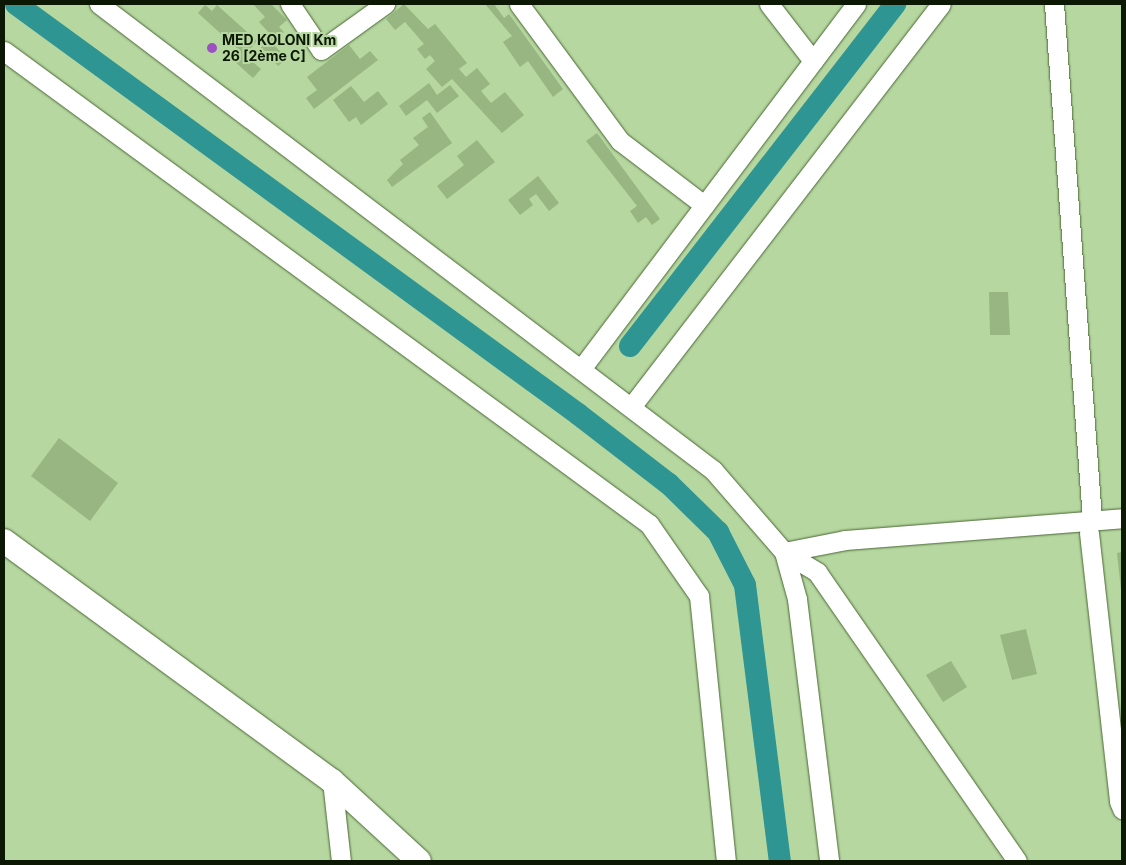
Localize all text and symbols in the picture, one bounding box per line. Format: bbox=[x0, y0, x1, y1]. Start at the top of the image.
place label: MED KOLONI Km 26 [2ème C] bbox=[222, 32, 336, 64]
marker: MED KOLONI Km 26 [2ème C] bbox=[206, 42, 218, 54]

